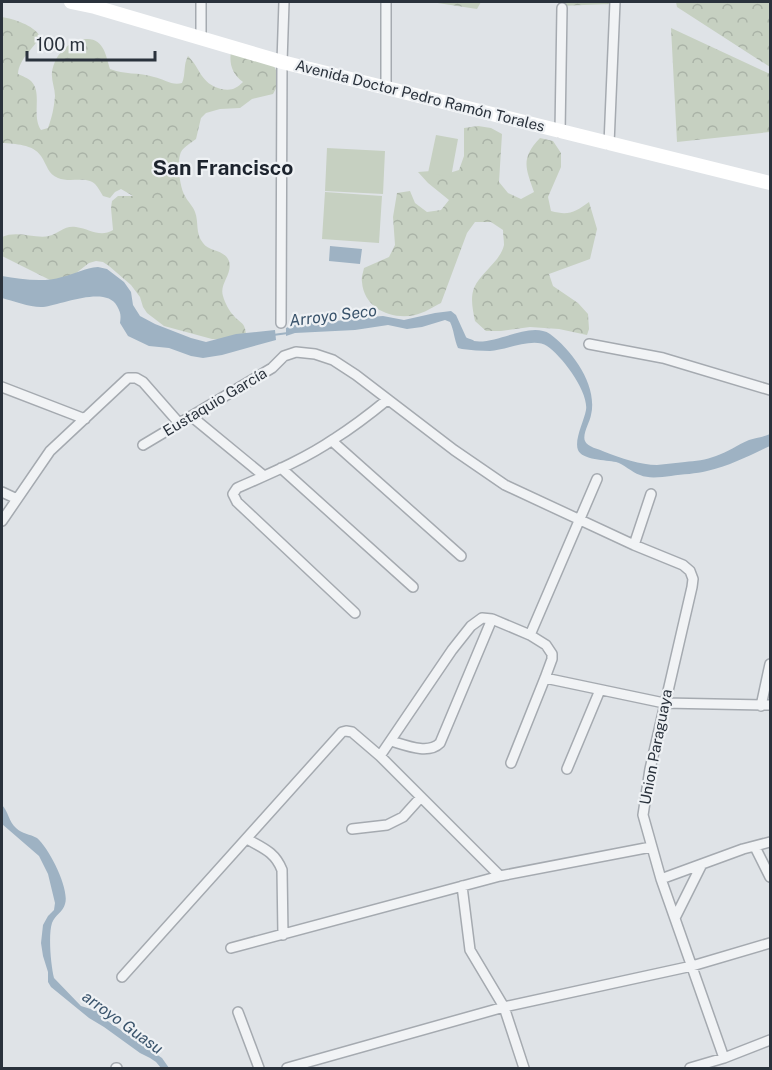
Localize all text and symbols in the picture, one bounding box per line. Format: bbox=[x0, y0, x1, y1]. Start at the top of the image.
scale bar bbox=[27, 24, 154, 62]
text: 100 m bbox=[36, 34, 85, 55]
street label: Avenida Doctor Pedro Ramón Torales bbox=[294, 56, 547, 135]
district label: San Francisco bbox=[153, 155, 293, 180]
water label: Arroyo Seco bbox=[288, 301, 378, 330]
street label: Eustaquio García bbox=[160, 364, 270, 439]
street label: Union Paraguaya bbox=[636, 688, 675, 806]
water label: arroyo Guasu bbox=[79, 987, 167, 1058]

